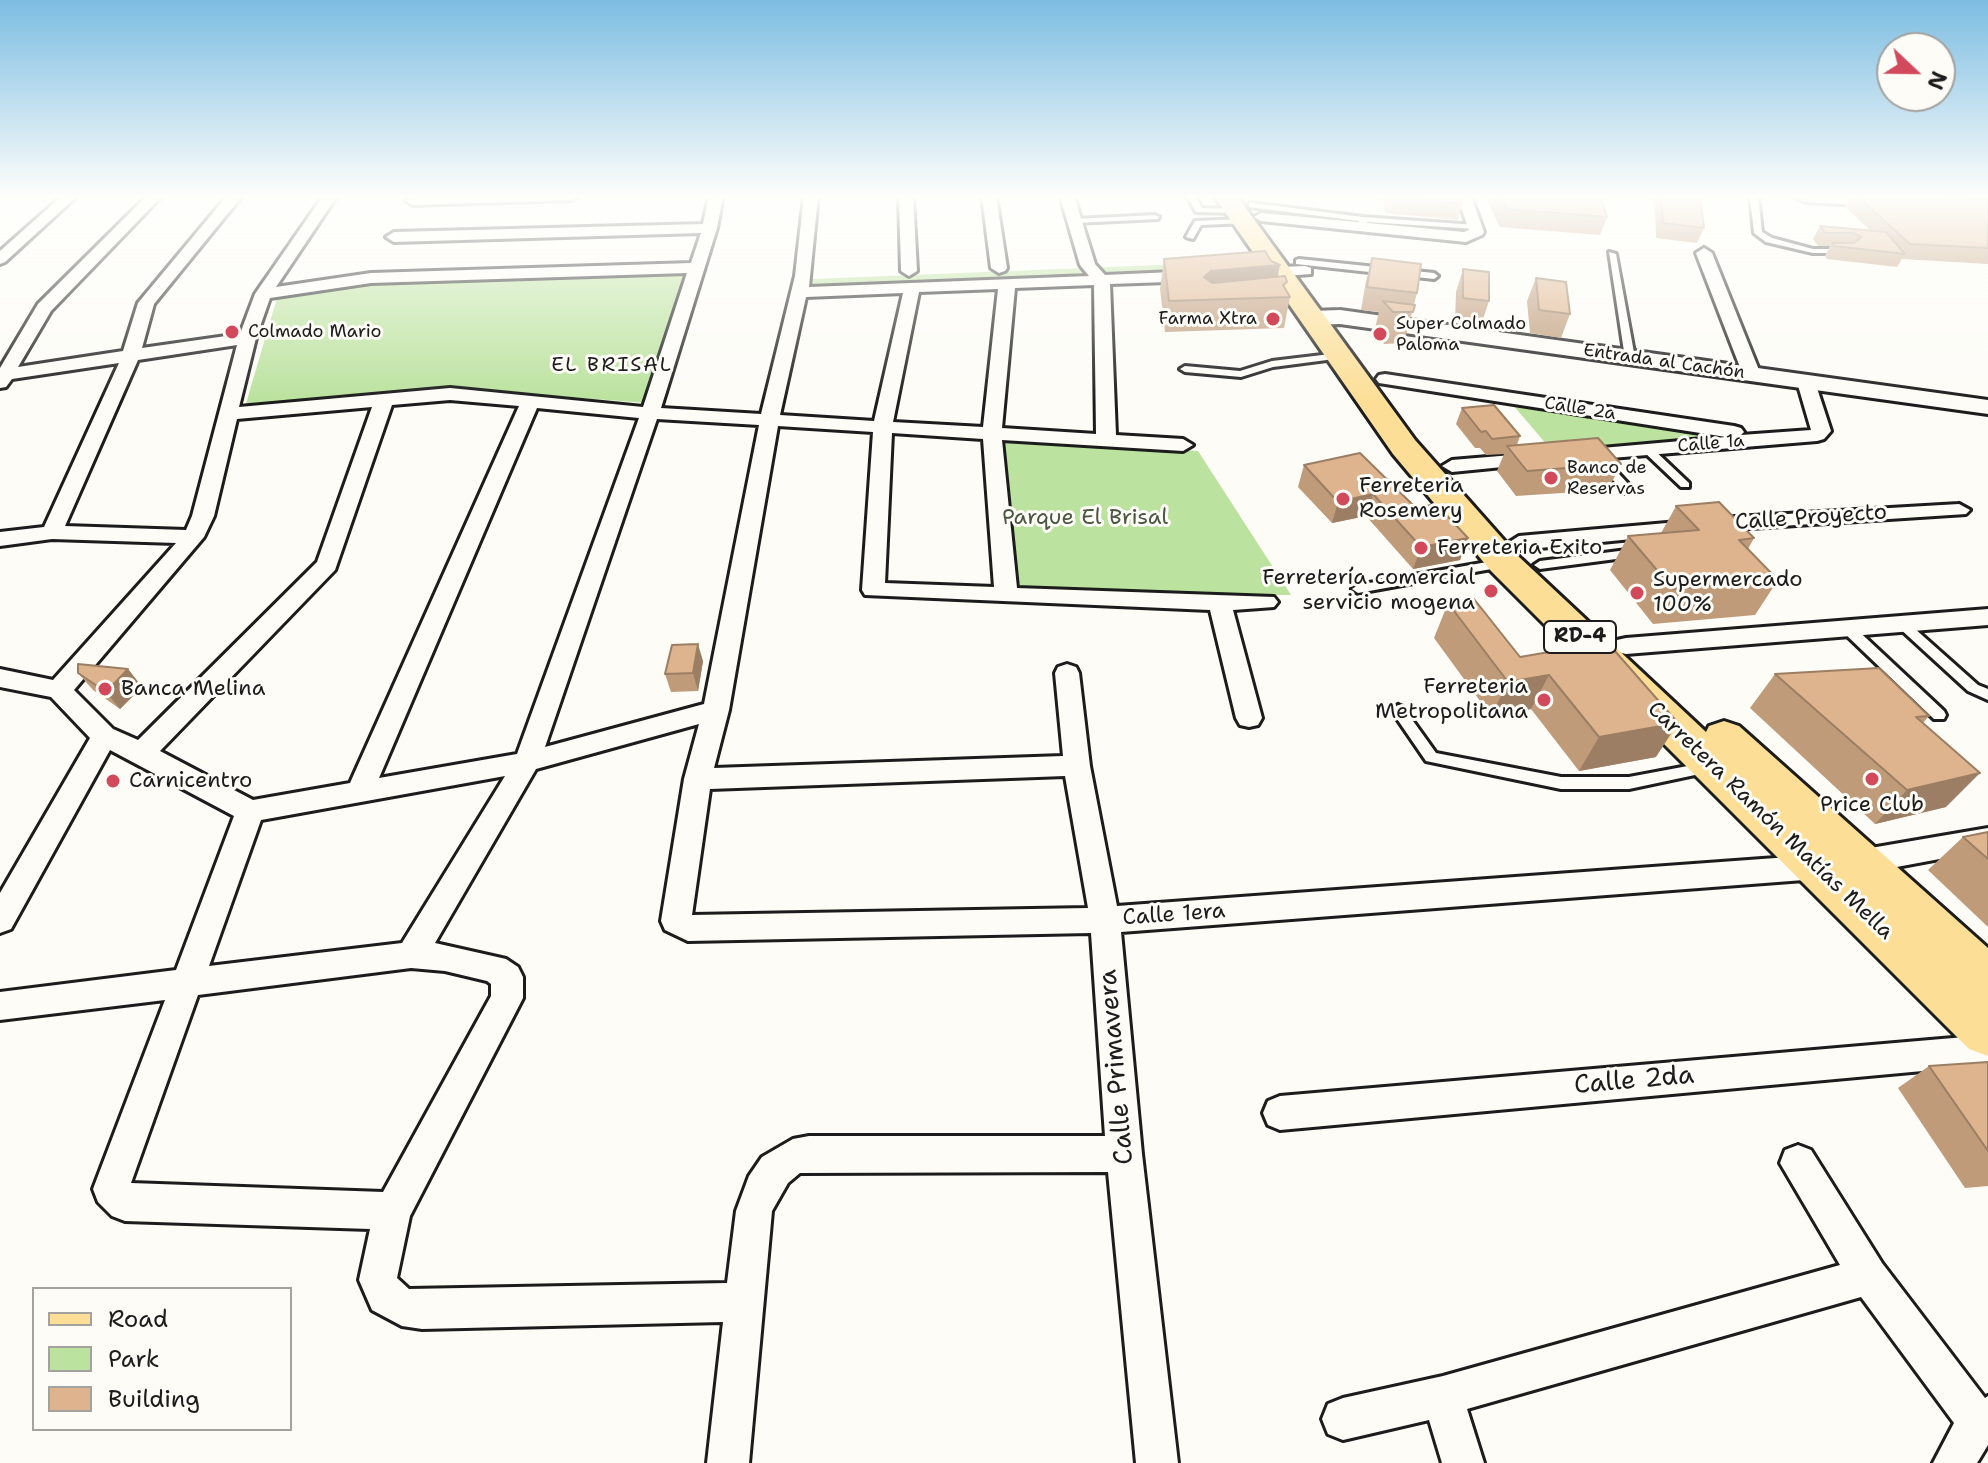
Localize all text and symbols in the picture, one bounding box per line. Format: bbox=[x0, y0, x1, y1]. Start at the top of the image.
north arrow bbox=[1876, 32, 1956, 112]
text: N bbox=[1920, 67, 1954, 94]
place label: Farma Xtra bbox=[1158, 308, 1257, 330]
marker: Farma Xtra bbox=[1264, 310, 1282, 328]
place label: Super Colmado Paloma bbox=[1396, 313, 1526, 356]
place label: Colmado Mario bbox=[248, 321, 381, 343]
marker: Colmado Mario bbox=[223, 323, 241, 341]
marker: Super Colmado Paloma bbox=[1371, 325, 1389, 343]
street label: Entrada al Cachón bbox=[1582, 340, 1746, 384]
district label: EL BRISAL bbox=[551, 354, 673, 378]
street label: Calle 2a bbox=[1543, 393, 1617, 425]
street label: Calle 1a bbox=[1677, 430, 1745, 458]
place label: Banco de Reservas bbox=[1567, 457, 1647, 500]
marker: Banco de Reservas bbox=[1542, 469, 1560, 487]
place label: Ferreteria Rosemery bbox=[1359, 473, 1464, 524]
marker: Ferreteria Rosemery bbox=[1334, 490, 1352, 508]
street label: Calle Proyecto bbox=[1734, 500, 1888, 536]
park label: Parque El Brisal bbox=[1002, 505, 1168, 531]
place label: Ferreteria Exito bbox=[1437, 535, 1602, 561]
marker: Ferreteria Exito bbox=[1412, 539, 1430, 557]
place label: Ferretería comercial servicio mogena bbox=[1262, 565, 1475, 616]
place label: Supermercado 100% bbox=[1653, 567, 1803, 618]
marker: Ferretería comercial servicio mogena bbox=[1482, 582, 1500, 600]
marker: Supermercado 100% bbox=[1628, 584, 1646, 602]
road number: RD-4 bbox=[1544, 621, 1616, 653]
place label: Ferreteria Metropolitana bbox=[1375, 674, 1528, 726]
place label: Banca Melina bbox=[121, 676, 265, 702]
marker: Banca Melina bbox=[96, 680, 114, 698]
marker: Ferreteria Metropolitana bbox=[1535, 691, 1553, 709]
street label: Carretera Ramón Matías Mella bbox=[1642, 696, 1898, 946]
place label: Carnicentro bbox=[129, 768, 252, 794]
marker: Price Club bbox=[1863, 770, 1881, 788]
marker: Carnicentro bbox=[104, 772, 122, 790]
place label: Price Club bbox=[1820, 792, 1924, 818]
street label: Calle 1era bbox=[1122, 898, 1226, 932]
street label: Calle Primavera bbox=[1093, 968, 1141, 1166]
street label: Calle 2da bbox=[1573, 1060, 1695, 1102]
legend bbox=[32, 1287, 292, 1431]
text: Road bbox=[108, 1303, 168, 1335]
text: Park bbox=[108, 1343, 160, 1375]
text: Building bbox=[108, 1383, 200, 1415]

